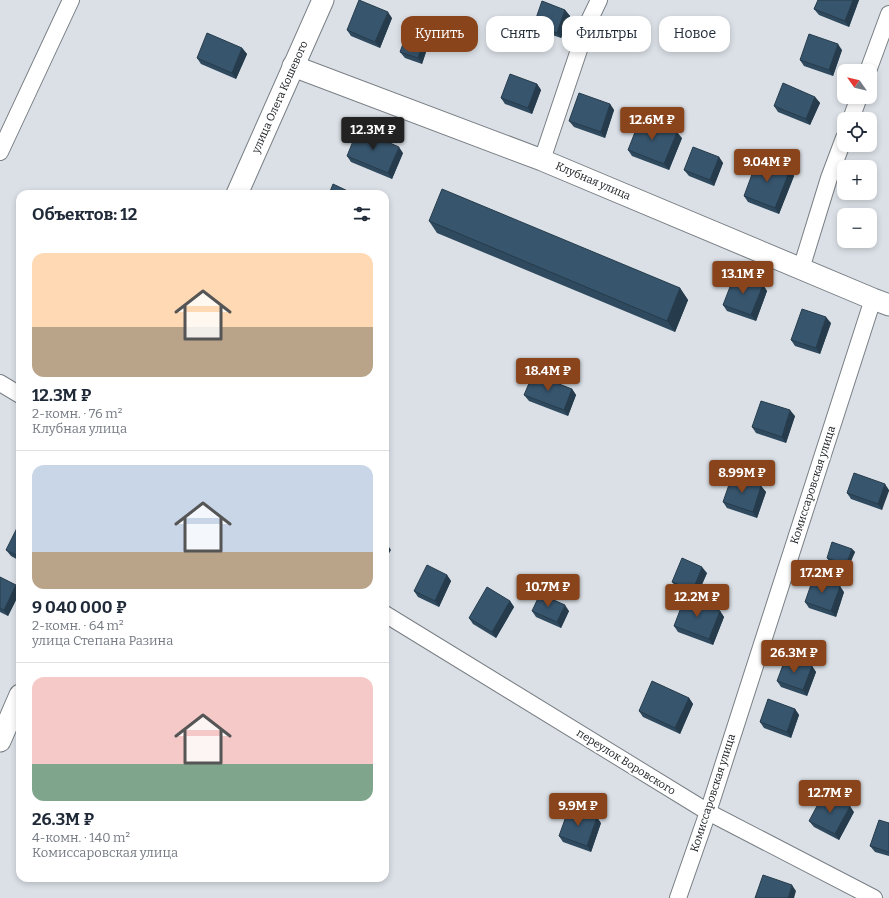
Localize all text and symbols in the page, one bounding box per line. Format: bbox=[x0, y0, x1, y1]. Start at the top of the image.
chip: Купить bbox=[401, 16, 478, 52]
chip: Снять bbox=[486, 16, 554, 52]
chip: Фильтры bbox=[562, 16, 651, 52]
chip: Новое bbox=[659, 16, 730, 52]
street label: улица Олега Кошевого bbox=[249, 39, 311, 156]
north arrow bbox=[837, 64, 877, 104]
map controls bbox=[837, 64, 877, 248]
pin: 12.6M ₽ bbox=[615, 107, 689, 141]
text: 12.6M ₽ bbox=[629, 112, 675, 127]
button: locate bbox=[837, 112, 877, 152]
pin: 12.3M ₽ bbox=[336, 117, 410, 151]
text: 12.3M ₽ bbox=[350, 122, 396, 137]
pin: 9.04M ₽ bbox=[730, 149, 804, 183]
text: 9.04M ₽ bbox=[743, 154, 791, 169]
street label: Клубная улица bbox=[553, 159, 633, 203]
button: + bbox=[837, 160, 877, 200]
icon: filters bbox=[351, 203, 373, 225]
text: Объектов: 12 bbox=[32, 204, 137, 225]
button: − bbox=[837, 208, 877, 248]
pin: 13.1M ₽ bbox=[706, 261, 780, 295]
text: 13.1M ₽ bbox=[721, 266, 765, 281]
icon: home bbox=[167, 279, 239, 351]
pin: 18.4M ₽ bbox=[511, 358, 585, 392]
text: 18.4M ₽ bbox=[525, 363, 571, 378]
text: 12.3M ₽ bbox=[32, 385, 91, 406]
text: 2-комн. · 76 m² bbox=[32, 406, 122, 421]
text: Клубная улица bbox=[32, 421, 127, 436]
street label: Комиссаровская улица bbox=[788, 424, 838, 546]
pin: 8.99M ₽ bbox=[705, 460, 779, 494]
text: 8.99M ₽ bbox=[718, 465, 766, 480]
icon: home bbox=[167, 491, 239, 563]
pin: 17.2M ₽ bbox=[785, 560, 859, 594]
text: 17.2M ₽ bbox=[800, 565, 844, 580]
pin: 10.7M ₽ bbox=[511, 574, 585, 608]
text: 10.7M ₽ bbox=[526, 579, 570, 594]
pin: 12.2M ₽ bbox=[660, 584, 734, 618]
text: 12.2M ₽ bbox=[674, 589, 720, 604]
text: 9 040 000 ₽ bbox=[32, 597, 127, 618]
text: 2-комн. · 64 m² bbox=[32, 618, 124, 633]
text: улица Степана Разина bbox=[32, 633, 173, 648]
pin: 26.3M ₽ bbox=[757, 640, 831, 674]
text: 26.3M ₽ bbox=[770, 645, 818, 660]
icon: home bbox=[167, 703, 239, 775]
street label: переулок Воровского bbox=[574, 726, 678, 798]
street label: Комиссаровская улица bbox=[688, 732, 738, 854]
pin: 12.7M ₽ bbox=[793, 780, 867, 814]
text: 12.7M ₽ bbox=[808, 785, 852, 800]
pin: 9.9M ₽ bbox=[545, 793, 611, 827]
text: 9.9M ₽ bbox=[558, 798, 598, 813]
text: 26.3M ₽ bbox=[32, 809, 94, 830]
text: 4-комн. · 140 m² bbox=[32, 830, 130, 845]
text: Комиссаровская улица bbox=[32, 845, 178, 860]

